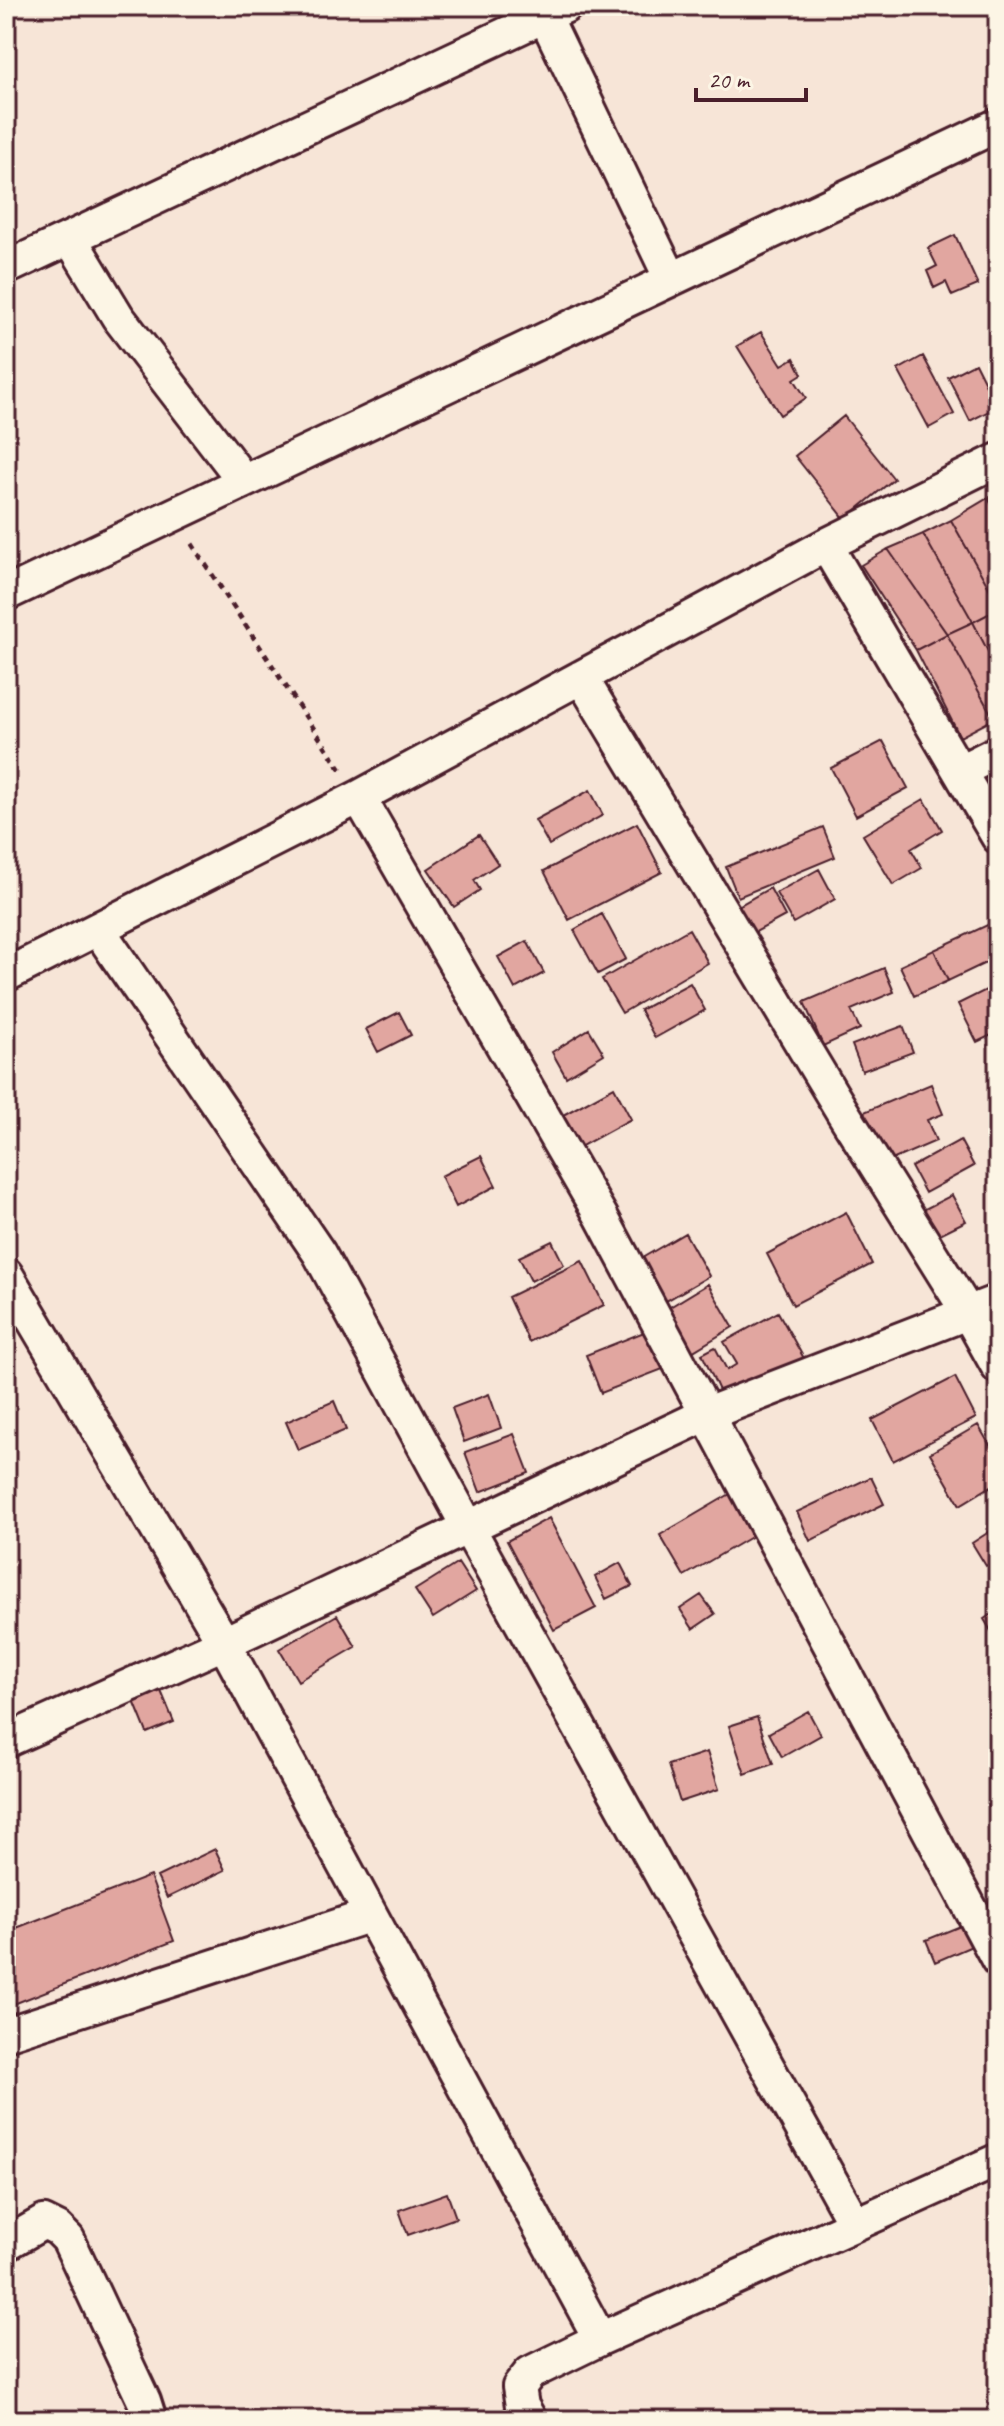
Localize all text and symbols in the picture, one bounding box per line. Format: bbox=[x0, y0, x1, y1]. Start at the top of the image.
scale bar bbox=[696, 52, 806, 102]
text: 20 m bbox=[708, 65, 751, 95]

